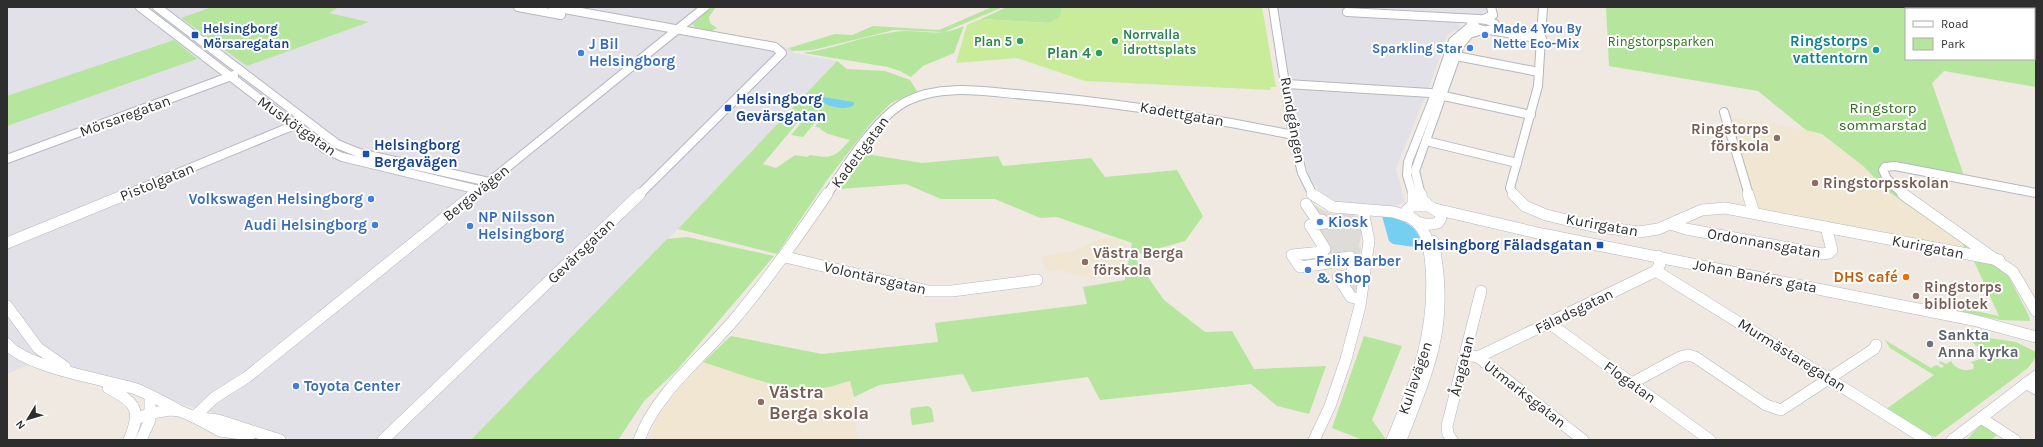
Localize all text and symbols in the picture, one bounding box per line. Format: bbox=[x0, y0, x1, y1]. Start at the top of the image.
legend bbox=[1905, 8, 2035, 60]
text: Road bbox=[1941, 17, 1969, 31]
place label: Helsingborg Mörsaregatan bbox=[203, 21, 289, 51]
place label: Made 4 You By Nette Eco-Mix bbox=[1493, 21, 1582, 51]
place label: Norrvalla idrottsplats bbox=[1123, 27, 1196, 57]
marker: Helsingborg Mörsaregatan bbox=[190, 30, 200, 40]
marker: Made 4 You By Nette Eco-Mix bbox=[1480, 30, 1490, 40]
place label: Ringstorps vattentorn bbox=[1790, 32, 1868, 67]
place label: Plan 5 bbox=[974, 34, 1012, 49]
park label: Ringstorpsparken bbox=[1608, 34, 1714, 49]
place label: J Bil Helsingborg bbox=[589, 35, 675, 70]
marker: Plan 5 bbox=[1015, 36, 1025, 46]
marker: Norrvalla idrottsplats bbox=[1110, 36, 1120, 46]
text: Park bbox=[1941, 37, 1966, 51]
place label: Sparkling Star bbox=[1372, 41, 1463, 56]
marker: Sparkling Star bbox=[1465, 43, 1475, 53]
place label: Plan 4 bbox=[1047, 44, 1091, 62]
marker: Ringstorps vattentorn bbox=[1871, 45, 1881, 55]
marker: J Bil Helsingborg bbox=[576, 48, 586, 58]
marker: Plan 4 bbox=[1094, 48, 1104, 58]
street label: Rundgången bbox=[1277, 75, 1309, 165]
place label: Helsingborg Gevärsgatan bbox=[736, 90, 826, 125]
street label: Mörsaregatan bbox=[77, 91, 173, 141]
street label: Muskötgatan bbox=[254, 92, 340, 160]
street label: Kadettgatan bbox=[1139, 98, 1225, 130]
park label: Ringstorp sommarstad bbox=[1839, 99, 1927, 134]
marker: Helsingborg Gevärsgatan bbox=[723, 103, 733, 113]
street label: Kadettgatan bbox=[827, 113, 893, 191]
place label: Ringstorps förskola bbox=[1691, 120, 1769, 155]
marker: Ringstorps förskola bbox=[1772, 133, 1782, 143]
place label: Helsingborg Bergavägen bbox=[374, 136, 460, 171]
marker: Helsingborg Bergavägen bbox=[361, 149, 371, 159]
street label: Pistolgatan bbox=[117, 159, 197, 205]
street label: Bergavägen bbox=[439, 161, 513, 225]
place label: Ringstorpsskolan bbox=[1823, 174, 1949, 192]
marker: Ringstorpsskolan bbox=[1810, 178, 1820, 188]
place label: Volkswagen Helsingborg bbox=[189, 190, 363, 208]
marker: Volkswagen Helsingborg bbox=[366, 194, 376, 204]
place label: NP Nilsson Helsingborg bbox=[478, 208, 564, 243]
street label: Kurirgatan bbox=[1565, 210, 1639, 240]
place label: Kiosk bbox=[1328, 213, 1368, 231]
street label: Gevärsgatan bbox=[544, 215, 618, 287]
place label: Audi Helsingborg bbox=[244, 216, 367, 234]
marker: Kiosk bbox=[1315, 217, 1325, 227]
marker: Audi Helsingborg bbox=[370, 220, 380, 230]
marker: NP Nilsson Helsingborg bbox=[465, 221, 475, 231]
street label: Ordonnansgatan bbox=[1706, 224, 1822, 262]
street label: Kurirgatan bbox=[1890, 231, 1966, 263]
place label: Helsingborg Fäladsgatan bbox=[1413, 236, 1592, 254]
marker: Helsingborg Fäladsgatan bbox=[1595, 240, 1605, 250]
place label: Västra Berga förskola bbox=[1093, 244, 1183, 279]
place label: Felix Barber & Shop bbox=[1316, 252, 1401, 287]
street label: Johan Banérs gata bbox=[1691, 255, 1819, 297]
street label: Volontärsgatan bbox=[822, 257, 928, 299]
marker: Västra Berga förskola bbox=[1080, 257, 1090, 267]
marker: Felix Barber & Shop bbox=[1303, 265, 1313, 275]
place label: DHS café bbox=[1834, 268, 1898, 286]
marker: DHS café bbox=[1901, 272, 1911, 282]
place label: Ringstorps bibliotek bbox=[1924, 278, 2002, 313]
street label: Fäladsgatan bbox=[1532, 284, 1616, 338]
marker: Ringstorps bibliotek bbox=[1911, 291, 1921, 301]
street label: Murmästaregatan bbox=[1735, 314, 1849, 396]
place label: Sankta Anna kyrka bbox=[1938, 326, 2018, 361]
street label: Åragatan bbox=[1446, 334, 1478, 398]
street label: Kullavägen bbox=[1394, 339, 1436, 417]
marker: Sankta Anna kyrka bbox=[1925, 339, 1935, 349]
street label: Utmarksgatan bbox=[1480, 356, 1570, 432]
street label: Flogatan bbox=[1600, 357, 1660, 407]
place label: Toyota Center bbox=[304, 377, 400, 395]
marker: Toyota Center bbox=[291, 381, 301, 391]
place label: Västra Berga skola bbox=[769, 381, 869, 424]
marker: Västra Berga skola bbox=[756, 397, 766, 407]
north arrow bbox=[8, 399, 48, 439]
text: N bbox=[13, 418, 28, 432]

